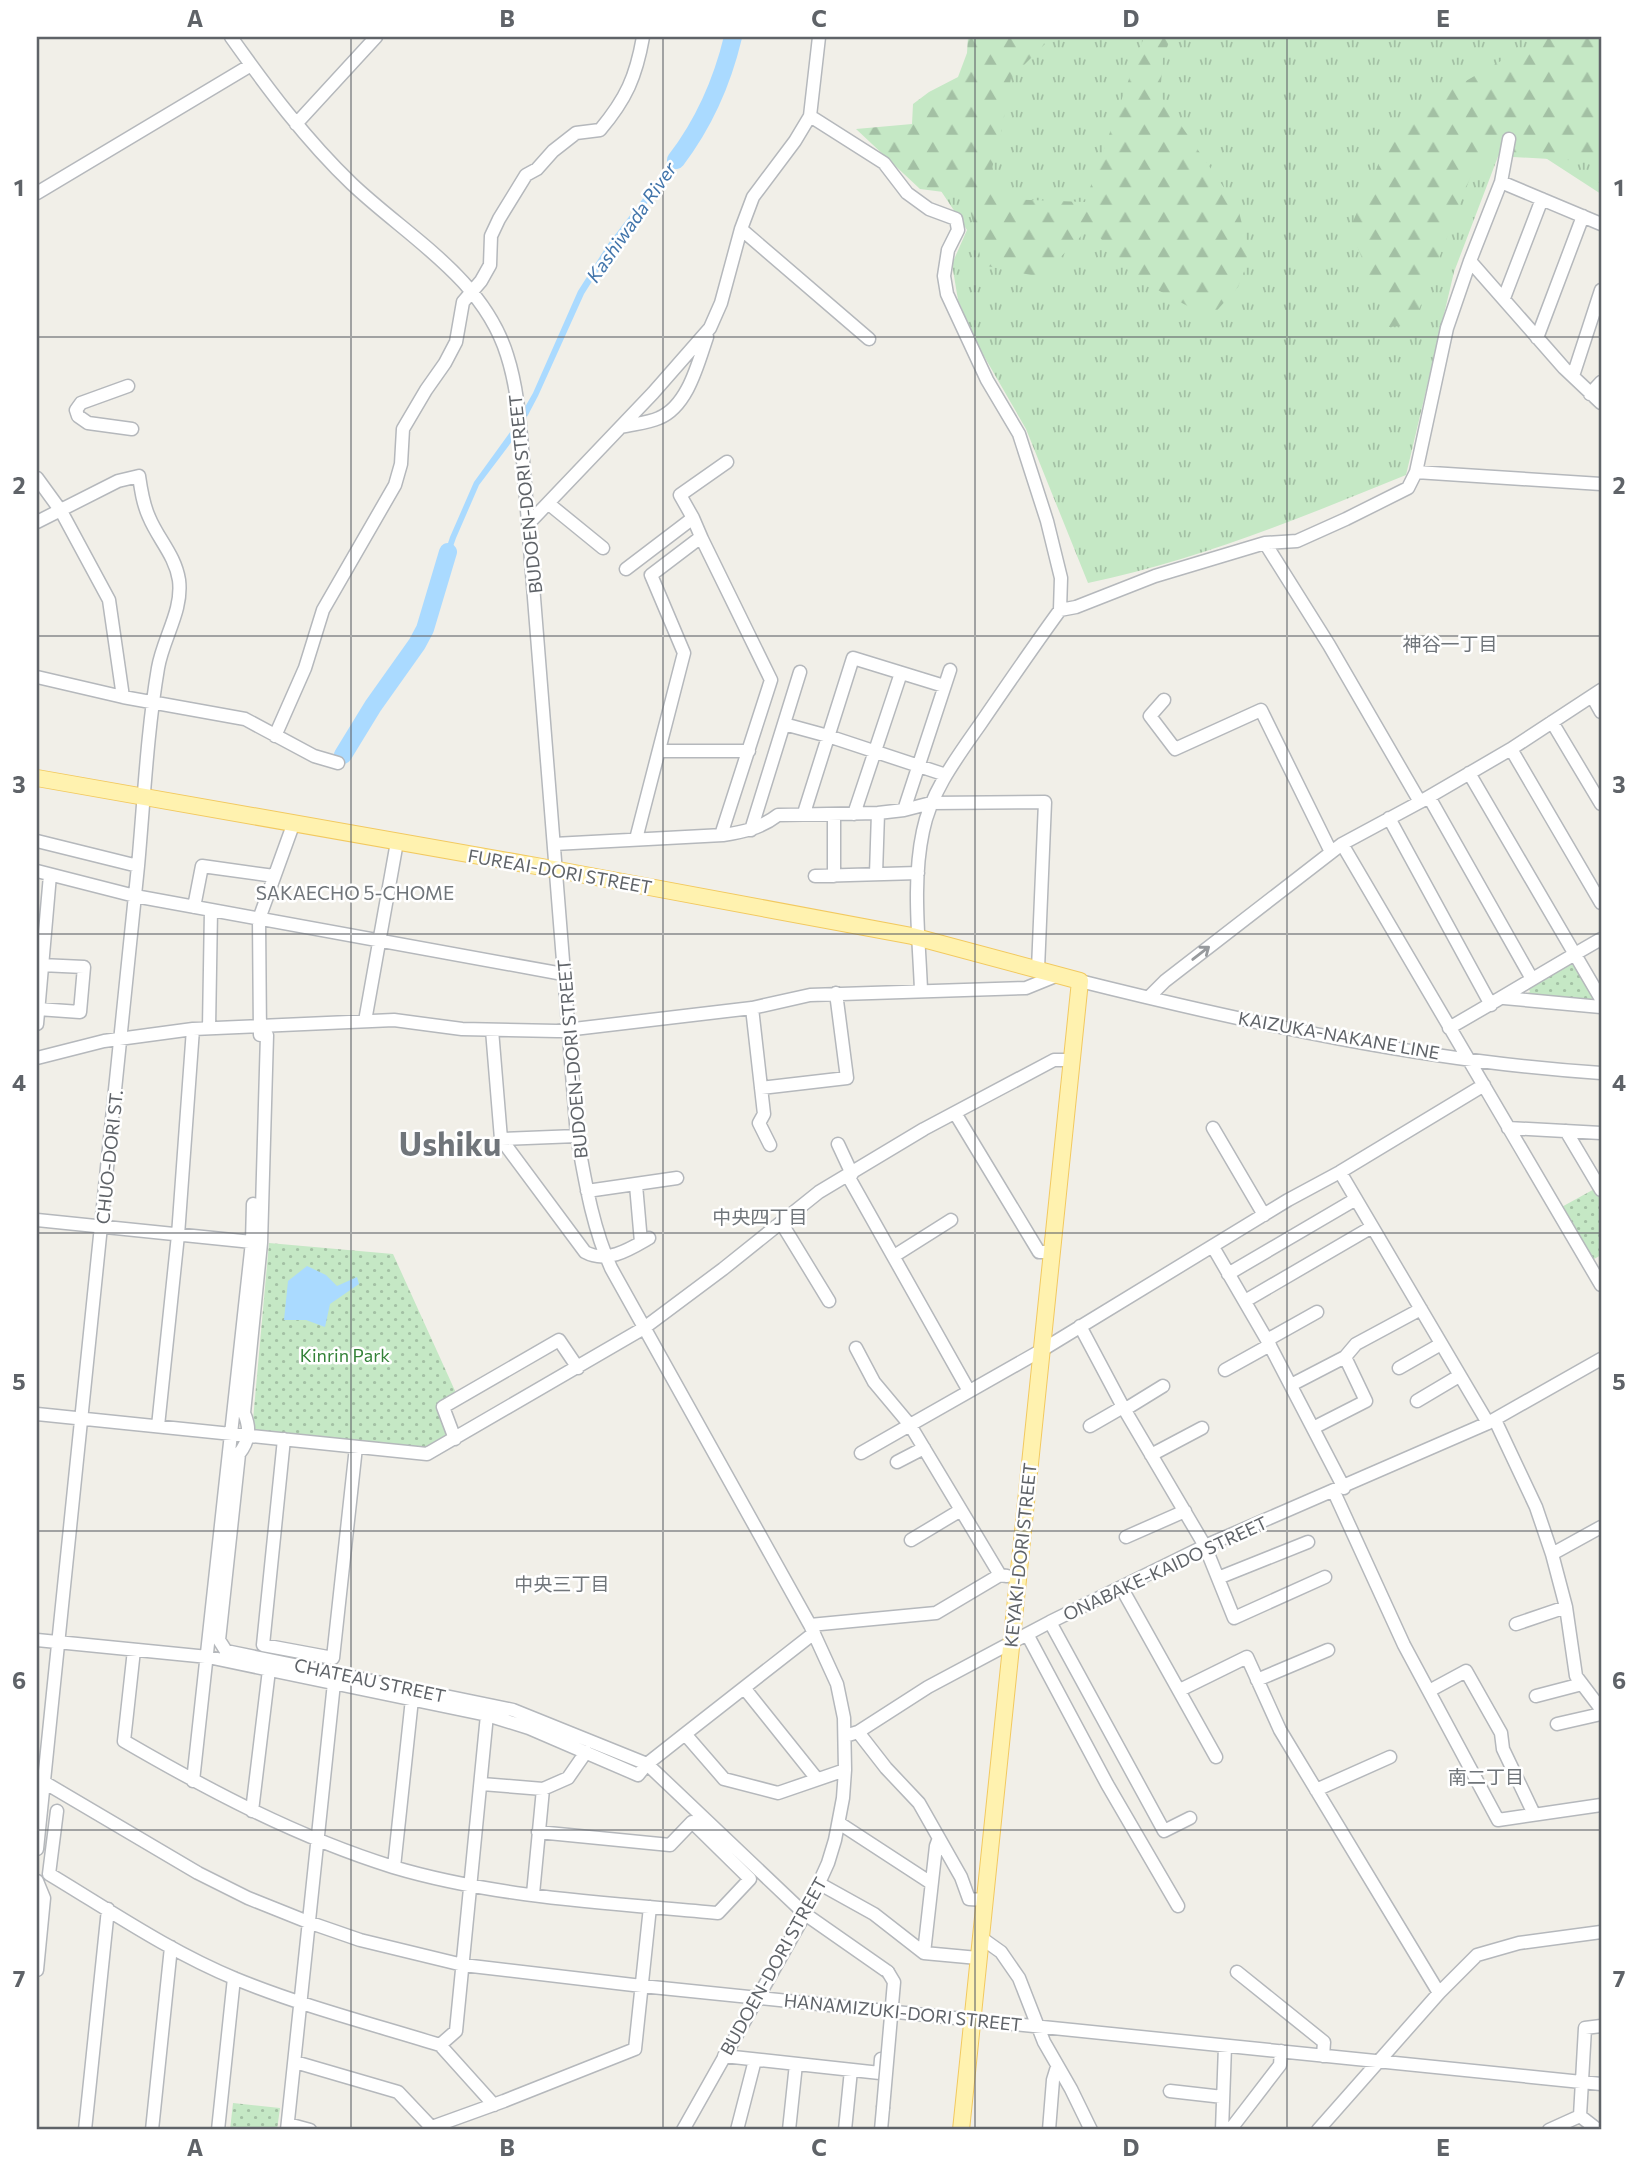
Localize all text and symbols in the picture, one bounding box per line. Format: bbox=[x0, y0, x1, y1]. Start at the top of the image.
text: A bbox=[187, 4, 204, 32]
text: B bbox=[499, 4, 515, 32]
text: C bbox=[811, 4, 827, 32]
text: D bbox=[1123, 4, 1140, 32]
text: E bbox=[1436, 4, 1450, 32]
water label: Kashiwada River bbox=[581, 156, 682, 287]
text: 1 bbox=[14, 173, 24, 201]
text: 1 bbox=[1614, 173, 1624, 201]
street label: BUDOEN-DORI STREET bbox=[504, 393, 546, 595]
text: 2 bbox=[12, 471, 26, 499]
text: 2 bbox=[1612, 471, 1626, 499]
district label: 神谷一丁目 bbox=[1402, 632, 1498, 655]
text: 3 bbox=[12, 770, 26, 798]
text: 3 bbox=[1612, 770, 1626, 798]
street label: FUREAI-DORI STREET bbox=[466, 844, 654, 898]
district label: SAKAECHO 5-CHOME bbox=[256, 881, 454, 904]
one-way arrow bbox=[1192, 946, 1210, 961]
street label: BUDOEN-DORI STREET bbox=[552, 958, 592, 1160]
street label: KAIZUKA-NAKANE LINE bbox=[1236, 1006, 1442, 1064]
text: 4 bbox=[12, 1068, 26, 1096]
text: 4 bbox=[1612, 1068, 1626, 1096]
street label: CHUO-DORI ST. bbox=[91, 1089, 127, 1225]
district label: Ushiku bbox=[399, 1123, 501, 1163]
district label: 中央四丁目 bbox=[712, 1205, 808, 1228]
park label: Kinrin Park bbox=[300, 1344, 390, 1366]
text: 5 bbox=[12, 1367, 26, 1395]
text: 5 bbox=[1612, 1367, 1626, 1395]
street label: KEYAKI-DORI STREET bbox=[999, 1462, 1041, 1648]
street label: ONABAKE-KAIDO STREET bbox=[1059, 1511, 1271, 1625]
district label: 中央三丁目 bbox=[514, 1572, 610, 1595]
street label: CHATEAU STREET bbox=[292, 1653, 448, 1707]
text: 6 bbox=[12, 1666, 26, 1694]
text: 6 bbox=[1612, 1666, 1626, 1694]
district label: 南二丁目 bbox=[1448, 1765, 1524, 1788]
street label: BUDOEN-DORI STREET bbox=[715, 1873, 831, 2059]
text: 7 bbox=[13, 1964, 25, 1992]
text: 7 bbox=[1613, 1964, 1625, 1992]
street label: HANAMIZUKI-DORI STREET bbox=[783, 1989, 1023, 2035]
text: A bbox=[187, 2133, 204, 2161]
text: B bbox=[499, 2133, 515, 2161]
text: C bbox=[811, 2133, 827, 2161]
text: D bbox=[1123, 2133, 1140, 2161]
text: E bbox=[1436, 2133, 1450, 2161]

